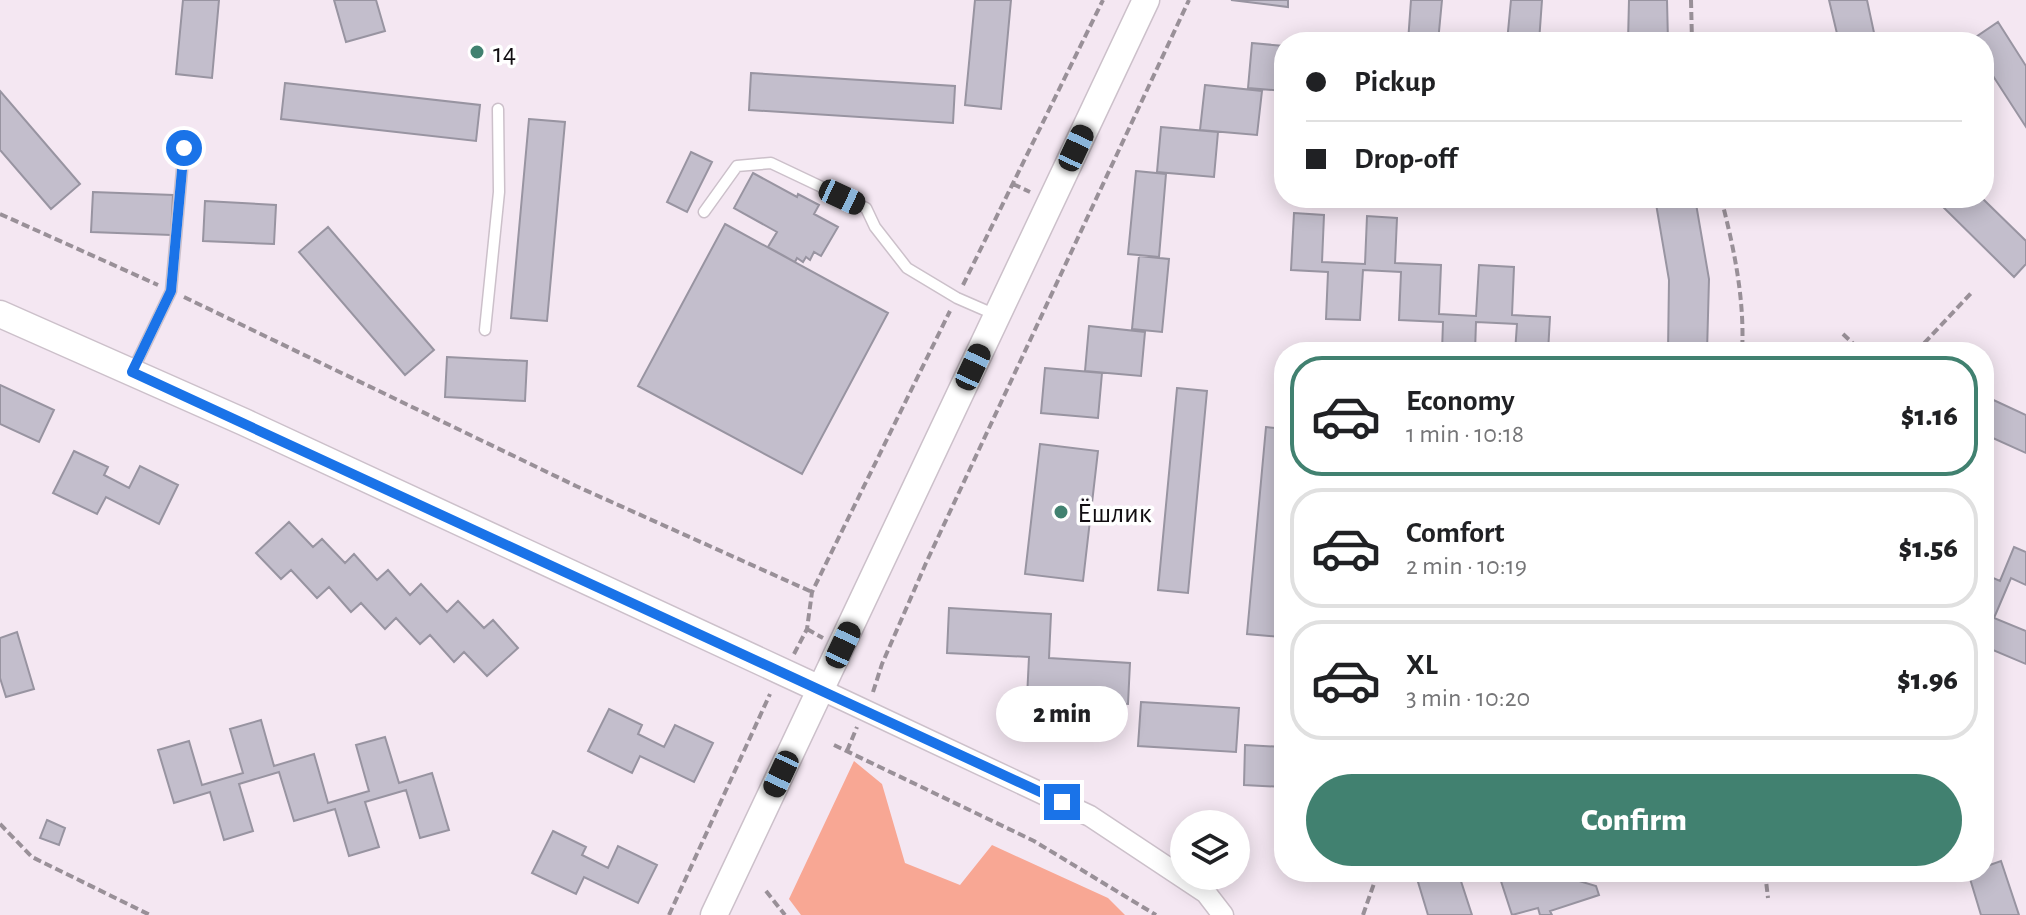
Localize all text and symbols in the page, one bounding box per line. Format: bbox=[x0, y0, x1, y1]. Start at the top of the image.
place label: 14 bbox=[493, 40, 516, 68]
marker: 14 bbox=[468, 43, 486, 61]
text: Pickup bbox=[1354, 67, 1436, 97]
car bbox=[1055, 121, 1097, 175]
route start bbox=[166, 130, 202, 166]
text: Drop-off bbox=[1354, 144, 1457, 174]
car bbox=[815, 176, 869, 218]
car bbox=[952, 340, 994, 394]
icon: car bbox=[1310, 380, 1382, 452]
text: Economy bbox=[1406, 386, 1515, 416]
text: $1.16 bbox=[1901, 401, 1958, 431]
text: 1 min · 10:18 bbox=[1406, 421, 1524, 447]
place label: Ёшлик bbox=[1077, 498, 1152, 528]
marker: Ёшлик bbox=[1052, 503, 1070, 521]
icon: car bbox=[1310, 512, 1382, 584]
text: Comfort bbox=[1406, 518, 1505, 548]
text: $1.56 bbox=[1899, 533, 1958, 563]
text: 2 min · 10:19 bbox=[1406, 553, 1527, 579]
car bbox=[822, 618, 864, 672]
icon: car bbox=[1310, 644, 1382, 716]
text: XL bbox=[1406, 650, 1438, 680]
text: $1.96 bbox=[1897, 665, 1958, 695]
text: 3 min · 10:20 bbox=[1406, 685, 1530, 711]
callout: 2 min bbox=[996, 686, 1128, 742]
text: 2 min bbox=[1033, 701, 1091, 727]
car bbox=[760, 747, 802, 801]
button: Confirm bbox=[1306, 774, 1962, 866]
route end bbox=[1044, 784, 1080, 820]
map controls bbox=[1170, 810, 1250, 890]
button: layers bbox=[1170, 810, 1250, 890]

